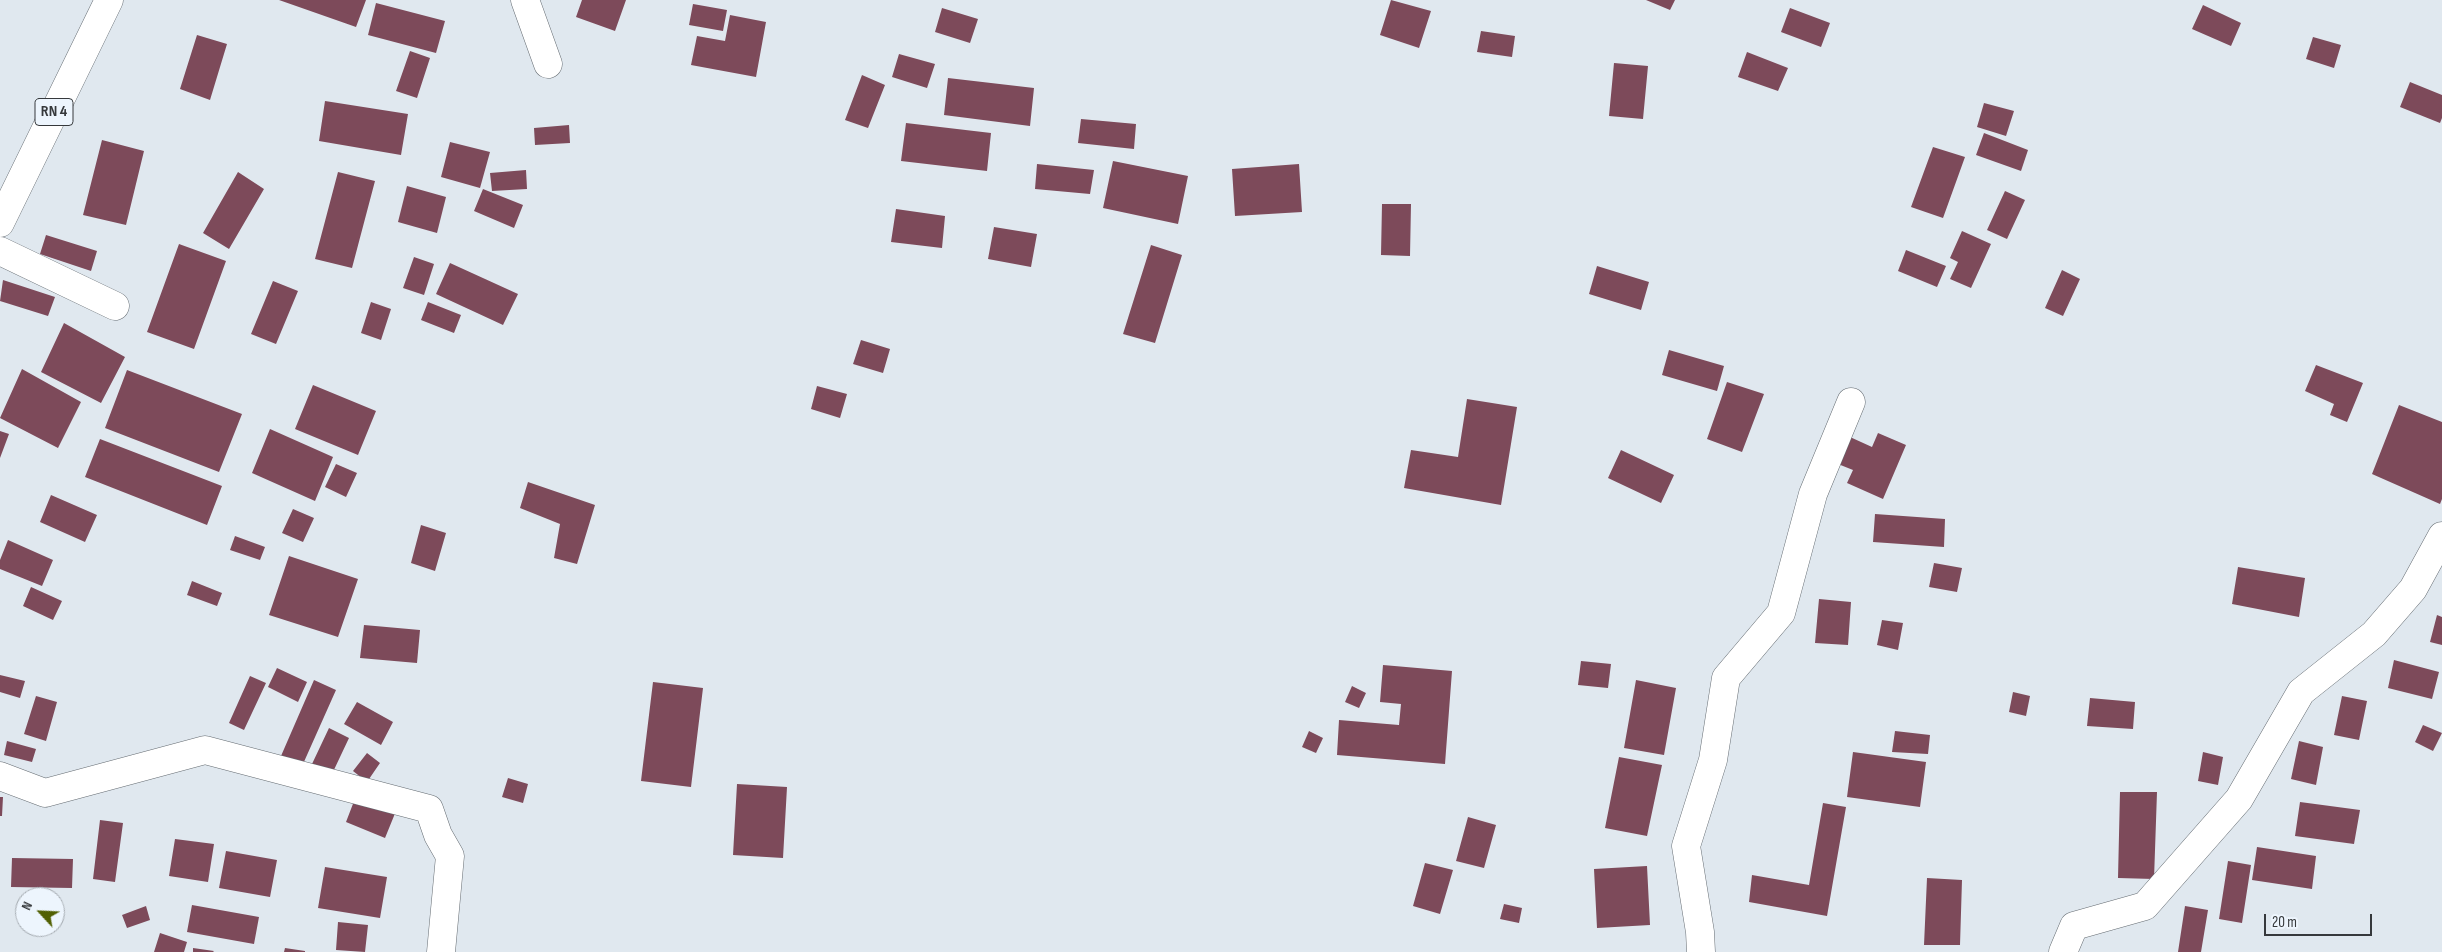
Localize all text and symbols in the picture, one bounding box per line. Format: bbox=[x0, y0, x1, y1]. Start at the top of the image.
road number: RN 4 bbox=[35, 98, 73, 125]
north arrow bbox=[15, 887, 65, 937]
text: N bbox=[18, 899, 36, 913]
scale bar bbox=[2267, 904, 2374, 936]
text: 20 m bbox=[2272, 913, 2297, 932]

